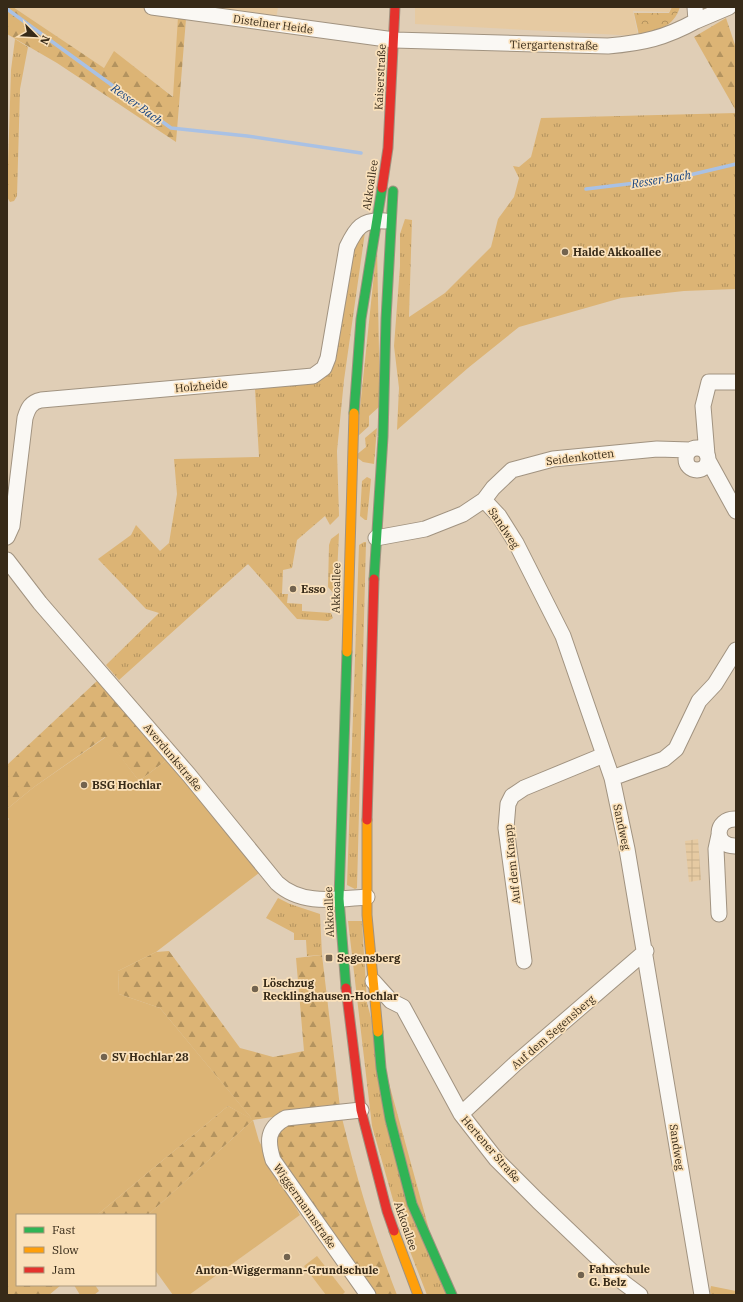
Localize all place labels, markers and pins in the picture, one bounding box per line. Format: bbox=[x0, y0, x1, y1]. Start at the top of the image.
place label: Halde Akkoallee bbox=[573, 245, 661, 259]
marker: Halde Akkoallee bbox=[560, 247, 570, 257]
place label: Esso bbox=[301, 582, 326, 596]
marker: Esso bbox=[288, 584, 298, 594]
place label: BSG Hochlar bbox=[92, 778, 162, 792]
marker: BSG Hochlar bbox=[79, 780, 89, 790]
place label: Segensberg bbox=[337, 951, 401, 965]
marker: Segensberg bbox=[324, 953, 334, 963]
place label: Löschzug Recklinghausen-Hochlar bbox=[263, 976, 399, 1003]
marker: Löschzug Recklinghausen-Hochlar bbox=[250, 984, 260, 994]
place label: SV Hochlar 28 bbox=[112, 1050, 189, 1064]
marker: SV Hochlar 28 bbox=[99, 1052, 109, 1062]
marker: Anton-Wiggermann-Grundschule bbox=[282, 1252, 292, 1262]
place label: Fahrschule G. Belz bbox=[589, 1262, 650, 1289]
place label: Anton-Wiggermann-Grundschule bbox=[196, 1263, 378, 1277]
marker: Fahrschule G. Belz bbox=[576, 1270, 586, 1280]

